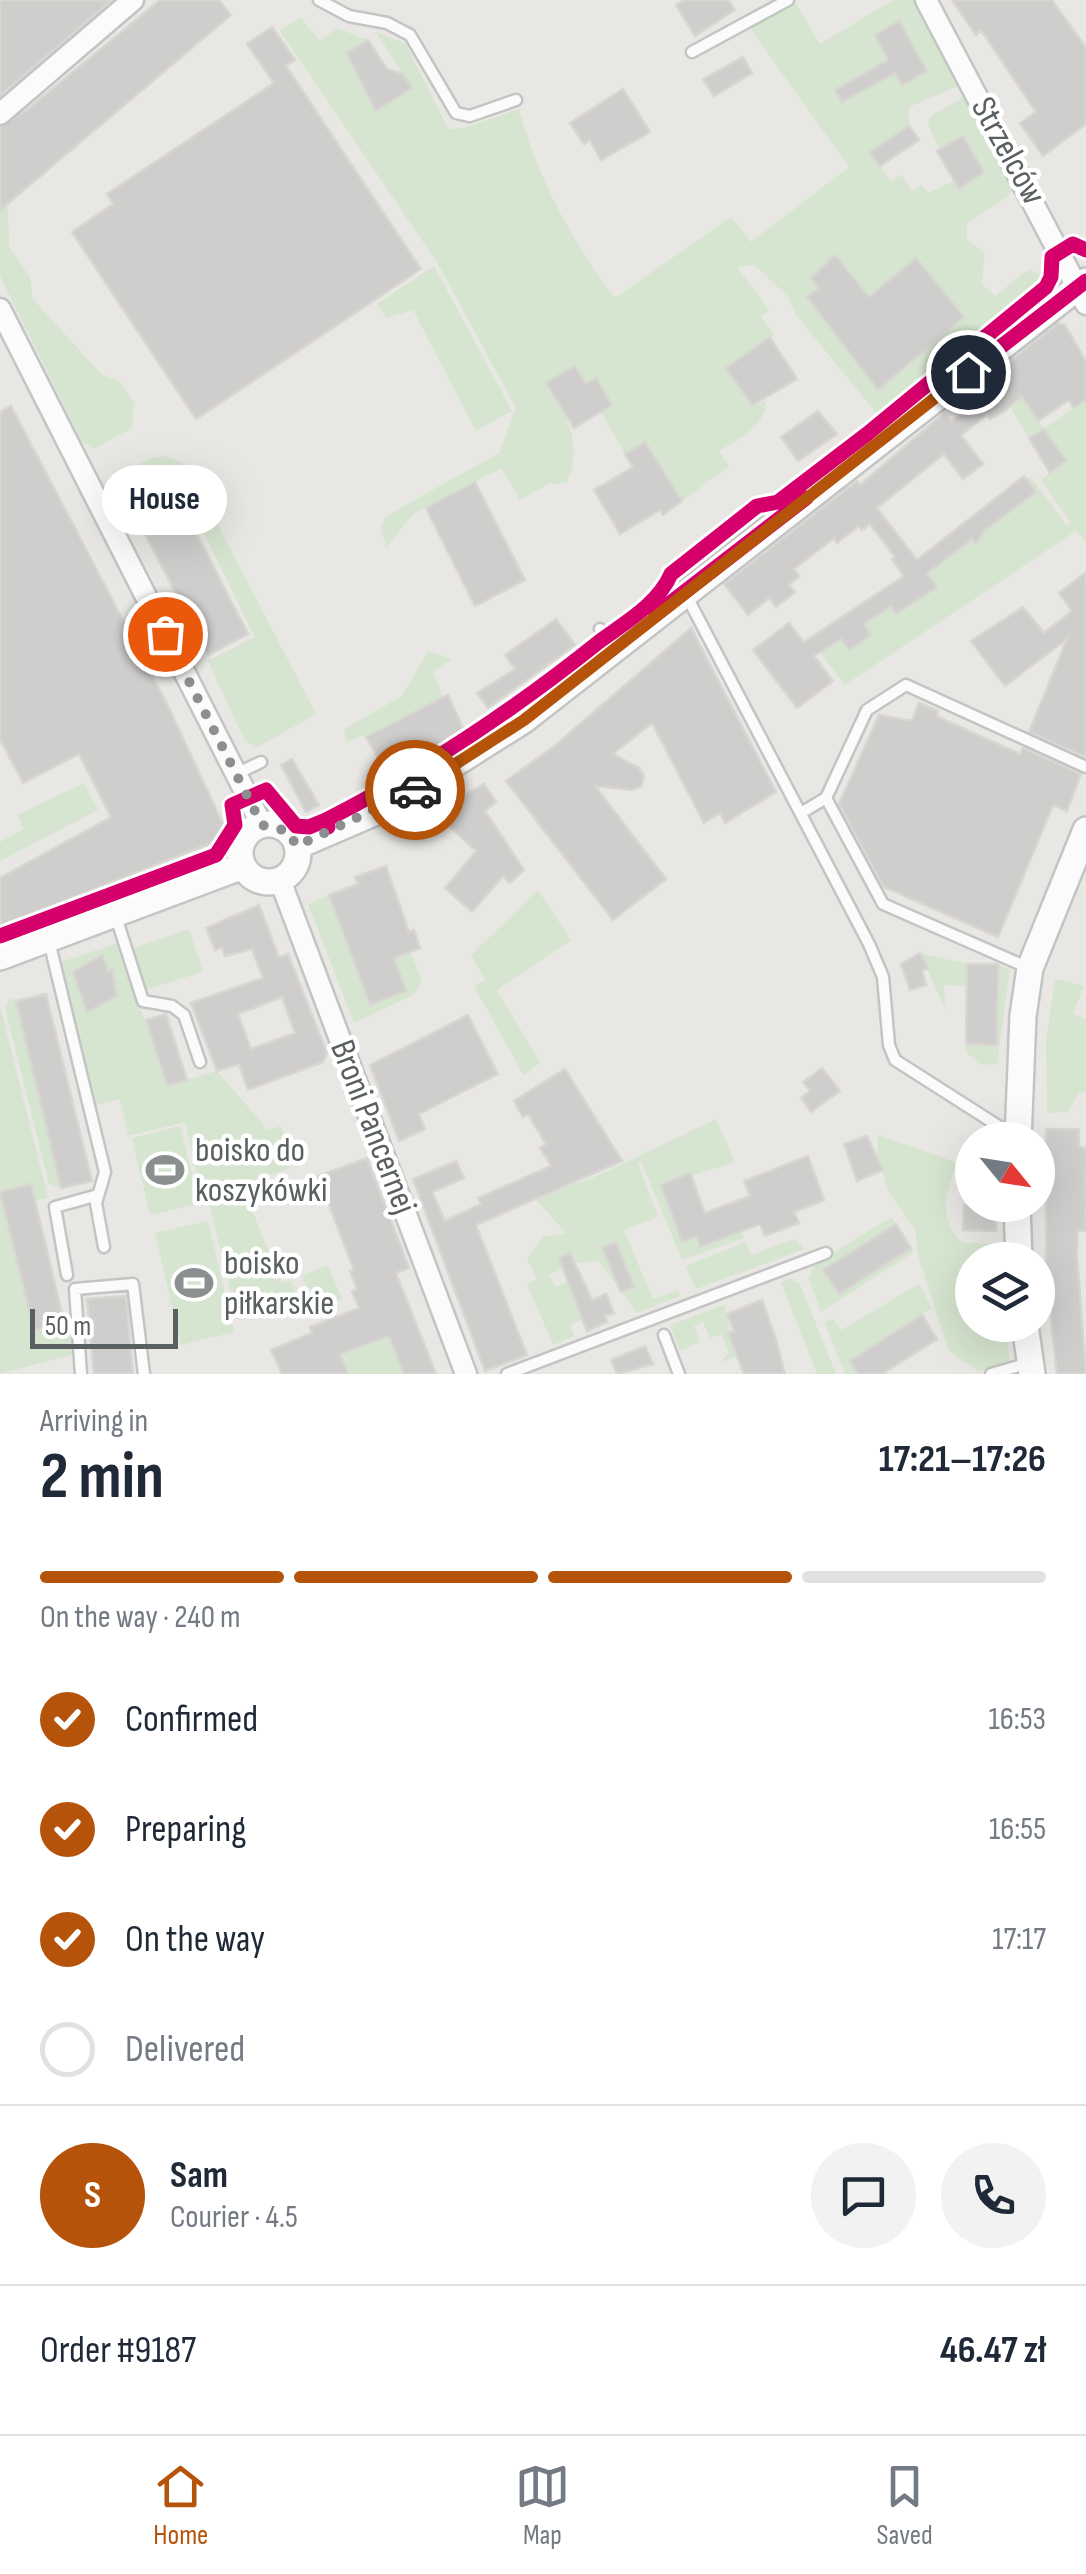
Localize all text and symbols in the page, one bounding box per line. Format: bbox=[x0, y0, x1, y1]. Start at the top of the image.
street label: Strzelców bbox=[961, 90, 1055, 212]
pin bbox=[926, 330, 1011, 415]
icon: home bbox=[941, 345, 996, 400]
callout: House bbox=[102, 464, 228, 534]
text: House bbox=[129, 480, 200, 519]
pin bbox=[123, 592, 208, 677]
icon: bag bbox=[138, 607, 193, 662]
courier bbox=[365, 740, 465, 840]
icon: car bbox=[388, 763, 443, 818]
street label: Broni Pancernej bbox=[320, 1034, 426, 1220]
north arrow bbox=[955, 1122, 1055, 1222]
map controls bbox=[955, 1122, 1055, 1342]
place label: boisko do koszykówki bbox=[195, 1129, 327, 1212]
sports icon: boisko do koszykówki bbox=[144, 1149, 186, 1191]
place label: boisko piłkarskie bbox=[224, 1242, 334, 1325]
button: layers bbox=[955, 1242, 1055, 1342]
sports icon: boisko piłkarskie bbox=[173, 1262, 215, 1304]
scale bar bbox=[30, 1304, 178, 1348]
text: 50 m bbox=[45, 1310, 91, 1343]
text: Arriving in bbox=[40, 1402, 148, 1441]
text: 17:21–17:26 bbox=[879, 1437, 1046, 1482]
text: 2 min bbox=[40, 1439, 164, 1517]
text: On the way · 240 m bbox=[40, 1598, 241, 1637]
icon: check bbox=[40, 1692, 95, 1747]
text: Confirmed bbox=[125, 1697, 258, 1742]
text: 16:53 bbox=[988, 1700, 1046, 1739]
icon: check bbox=[40, 1802, 95, 1857]
text: Preparing bbox=[125, 1807, 246, 1852]
text: 16:55 bbox=[989, 1810, 1046, 1849]
icon: check bbox=[40, 1912, 95, 1967]
text: On the way bbox=[125, 1917, 265, 1962]
text: 17:17 bbox=[992, 1920, 1046, 1959]
text: Delivered bbox=[125, 2027, 245, 2072]
button: chat bbox=[811, 2143, 916, 2248]
button: phone bbox=[941, 2143, 1046, 2248]
text: Sam bbox=[170, 2153, 228, 2198]
text: S bbox=[84, 2173, 101, 2218]
text: Courier · 4.5 bbox=[170, 2198, 298, 2237]
text: Order #9187 bbox=[40, 2328, 196, 2373]
text: 46.47 zł bbox=[940, 2328, 1046, 2373]
tab: Home bbox=[153, 2459, 208, 2552]
tab: Map bbox=[515, 2459, 570, 2552]
tab: Saved bbox=[877, 2459, 933, 2552]

